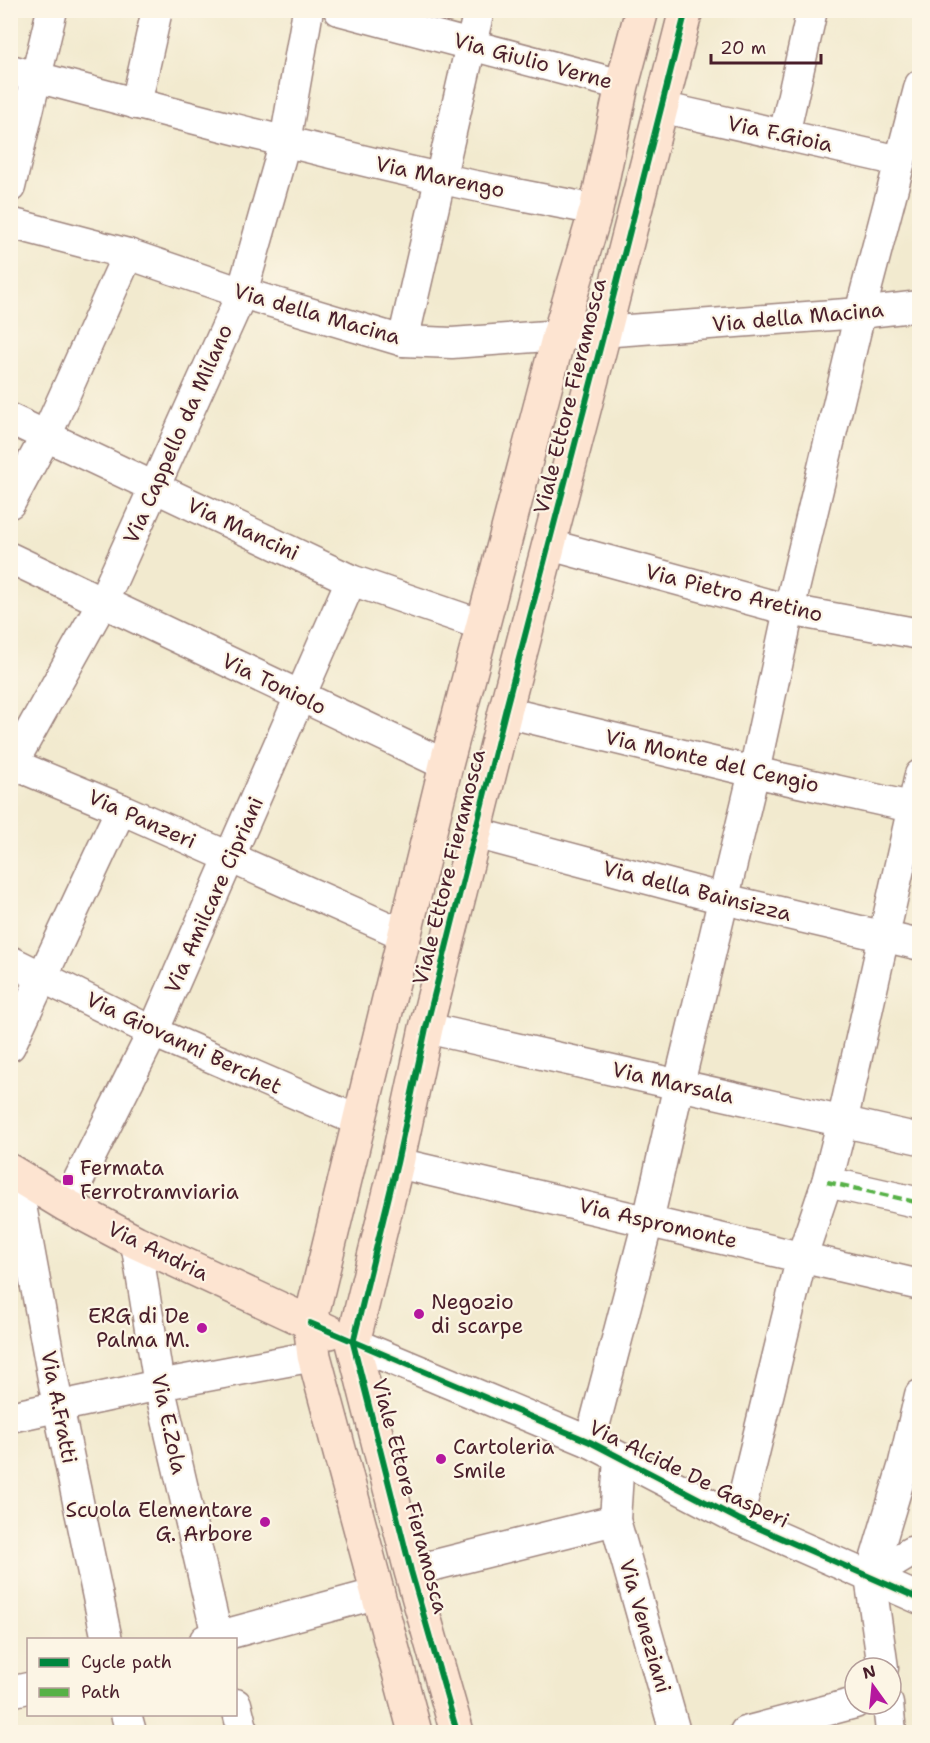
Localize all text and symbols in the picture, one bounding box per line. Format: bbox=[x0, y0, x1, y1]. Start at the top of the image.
street label: Via Giulio Verne bbox=[450, 26, 616, 96]
scale bar bbox=[711, 27, 820, 65]
text: 20 m bbox=[720, 36, 766, 60]
street label: Via F.Gioia bbox=[725, 109, 835, 159]
street label: Via Marengo bbox=[373, 150, 507, 204]
street label: Viale Ettore Fieramosca bbox=[527, 275, 613, 517]
street label: Via della Macina bbox=[230, 277, 404, 351]
street label: Via della Macina bbox=[711, 296, 885, 338]
street label: Via Cappello da Milano bbox=[117, 320, 239, 548]
street label: Via Mancini bbox=[183, 491, 303, 567]
street label: Via Pietro Aretino bbox=[642, 557, 826, 629]
street label: Via Toniolo bbox=[217, 647, 331, 721]
street label: Via Monte del Cengio bbox=[602, 723, 822, 799]
street label: Viale Ettore Fieramosca bbox=[406, 746, 492, 988]
street label: Via Panzeri bbox=[84, 783, 200, 855]
street label: Via Amilcare Cipriani bbox=[158, 792, 270, 998]
street label: Via della Bainsizza bbox=[600, 854, 794, 928]
street label: Via Giovanni Berchet bbox=[82, 985, 286, 1101]
street label: Via Marsala bbox=[609, 1055, 737, 1111]
place label: Fermata Ferrotramviaria bbox=[80, 1154, 239, 1206]
marker: Fermata Ferrotramviaria bbox=[61, 1173, 75, 1187]
street label: Via Aspromonte bbox=[576, 1191, 740, 1255]
street label: Via Andria bbox=[103, 1215, 213, 1287]
place label: Negozio di scarpe bbox=[431, 1288, 524, 1340]
place label: ERG di De Palma M. bbox=[88, 1302, 190, 1354]
marker: Negozio di scarpe bbox=[412, 1307, 426, 1321]
marker: ERG di De Palma M. bbox=[195, 1321, 209, 1335]
street label: Via A.Fratti bbox=[34, 1348, 84, 1466]
street label: Via E.Zola bbox=[145, 1371, 193, 1477]
street label: Viale Ettore Fieramosca bbox=[365, 1375, 455, 1617]
street label: Via Alcide De Gasperi bbox=[584, 1413, 794, 1535]
place label: Cartoleria Smile bbox=[453, 1433, 554, 1485]
marker: Cartoleria Smile bbox=[434, 1452, 448, 1466]
place label: Scuola Elementare G. Arbore bbox=[66, 1496, 253, 1548]
marker: Scuola Elementare G. Arbore bbox=[258, 1515, 272, 1529]
street label: Via Veneziani bbox=[613, 1556, 677, 1696]
legend bbox=[27, 1638, 237, 1716]
text: Cycle path bbox=[81, 1650, 172, 1674]
north arrow bbox=[843, 1656, 903, 1716]
text: N bbox=[860, 1660, 878, 1684]
text: Path bbox=[81, 1680, 120, 1704]

